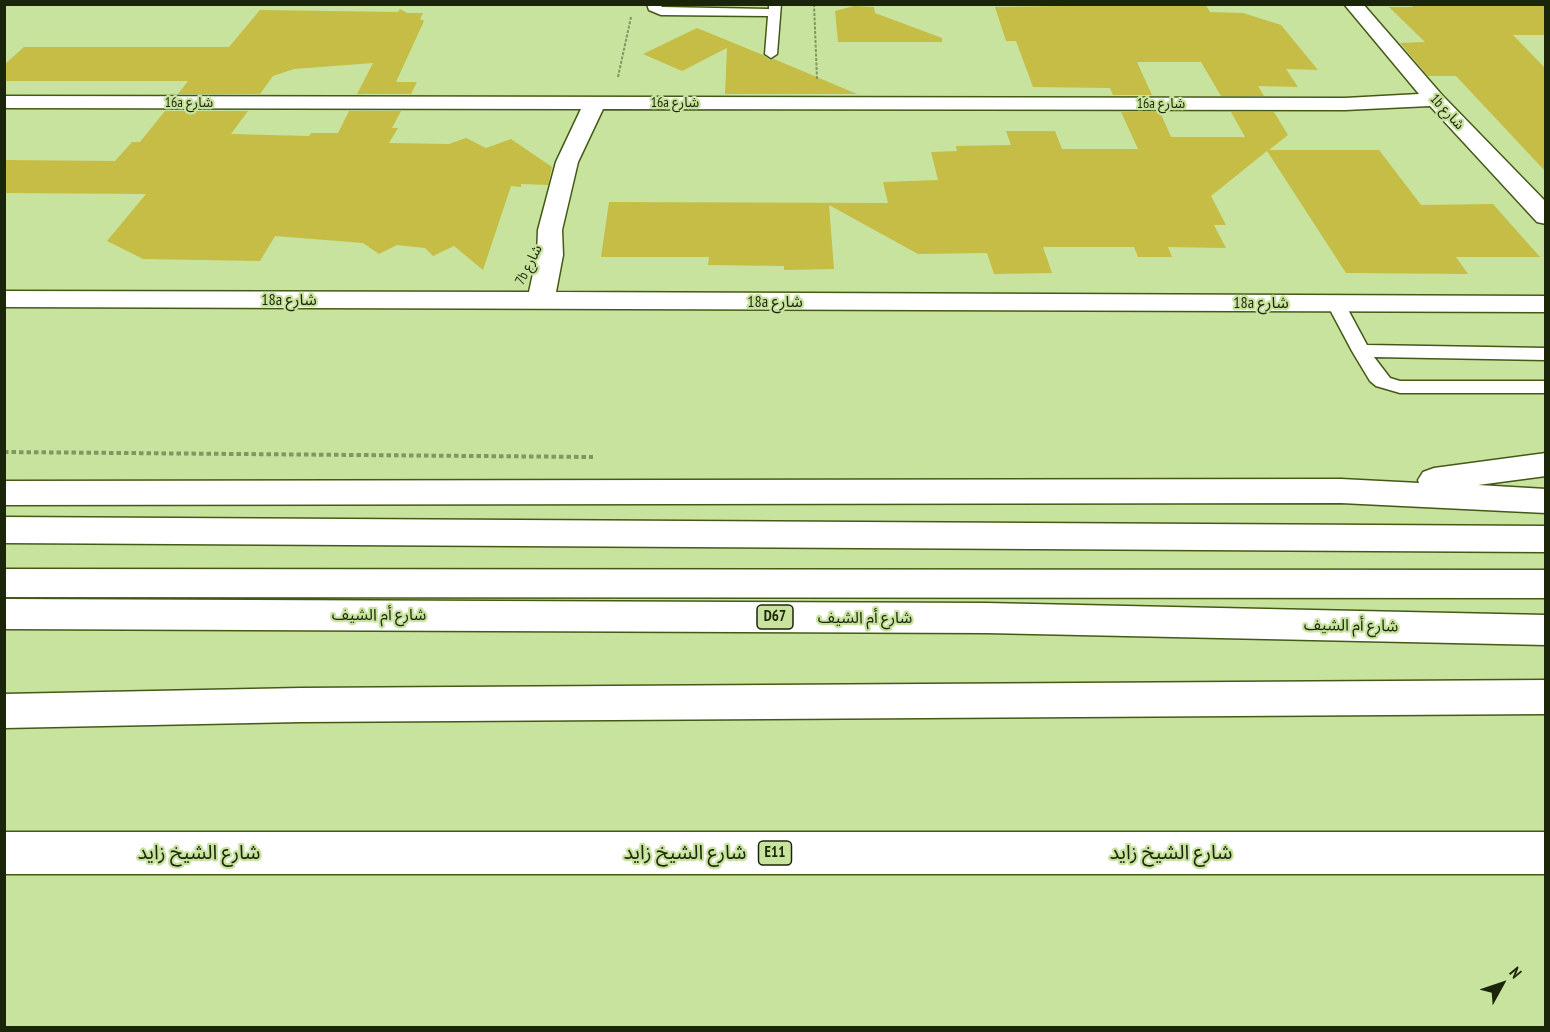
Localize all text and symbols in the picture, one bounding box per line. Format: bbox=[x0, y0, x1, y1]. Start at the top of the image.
street label: 1b شارع bbox=[1426, 91, 1468, 133]
street label: 16a شارع bbox=[165, 95, 213, 111]
street label: 16a شارع bbox=[651, 95, 699, 111]
street label: 16a شارع bbox=[1137, 96, 1185, 112]
street label: 7b شارع bbox=[512, 242, 546, 288]
street label: 18a شارع bbox=[261, 290, 317, 310]
street label: 18a شارع bbox=[747, 292, 803, 312]
street label: 18a شارع bbox=[1233, 293, 1289, 313]
street label: شارع أم الشيف bbox=[332, 605, 426, 625]
road number: D67 bbox=[757, 605, 793, 629]
street label: شارع أم الشيف bbox=[818, 608, 912, 628]
street label: شارع أم الشيف bbox=[1304, 616, 1398, 636]
street label: شارع الشيخ زايد bbox=[137, 841, 261, 865]
street label: شارع الشيخ زايد bbox=[623, 841, 747, 865]
road number: E11 bbox=[758, 841, 792, 865]
street label: شارع الشيخ زايد bbox=[1109, 841, 1233, 865]
north arrow bbox=[1472, 954, 1532, 1014]
text: N bbox=[1505, 963, 1526, 982]

